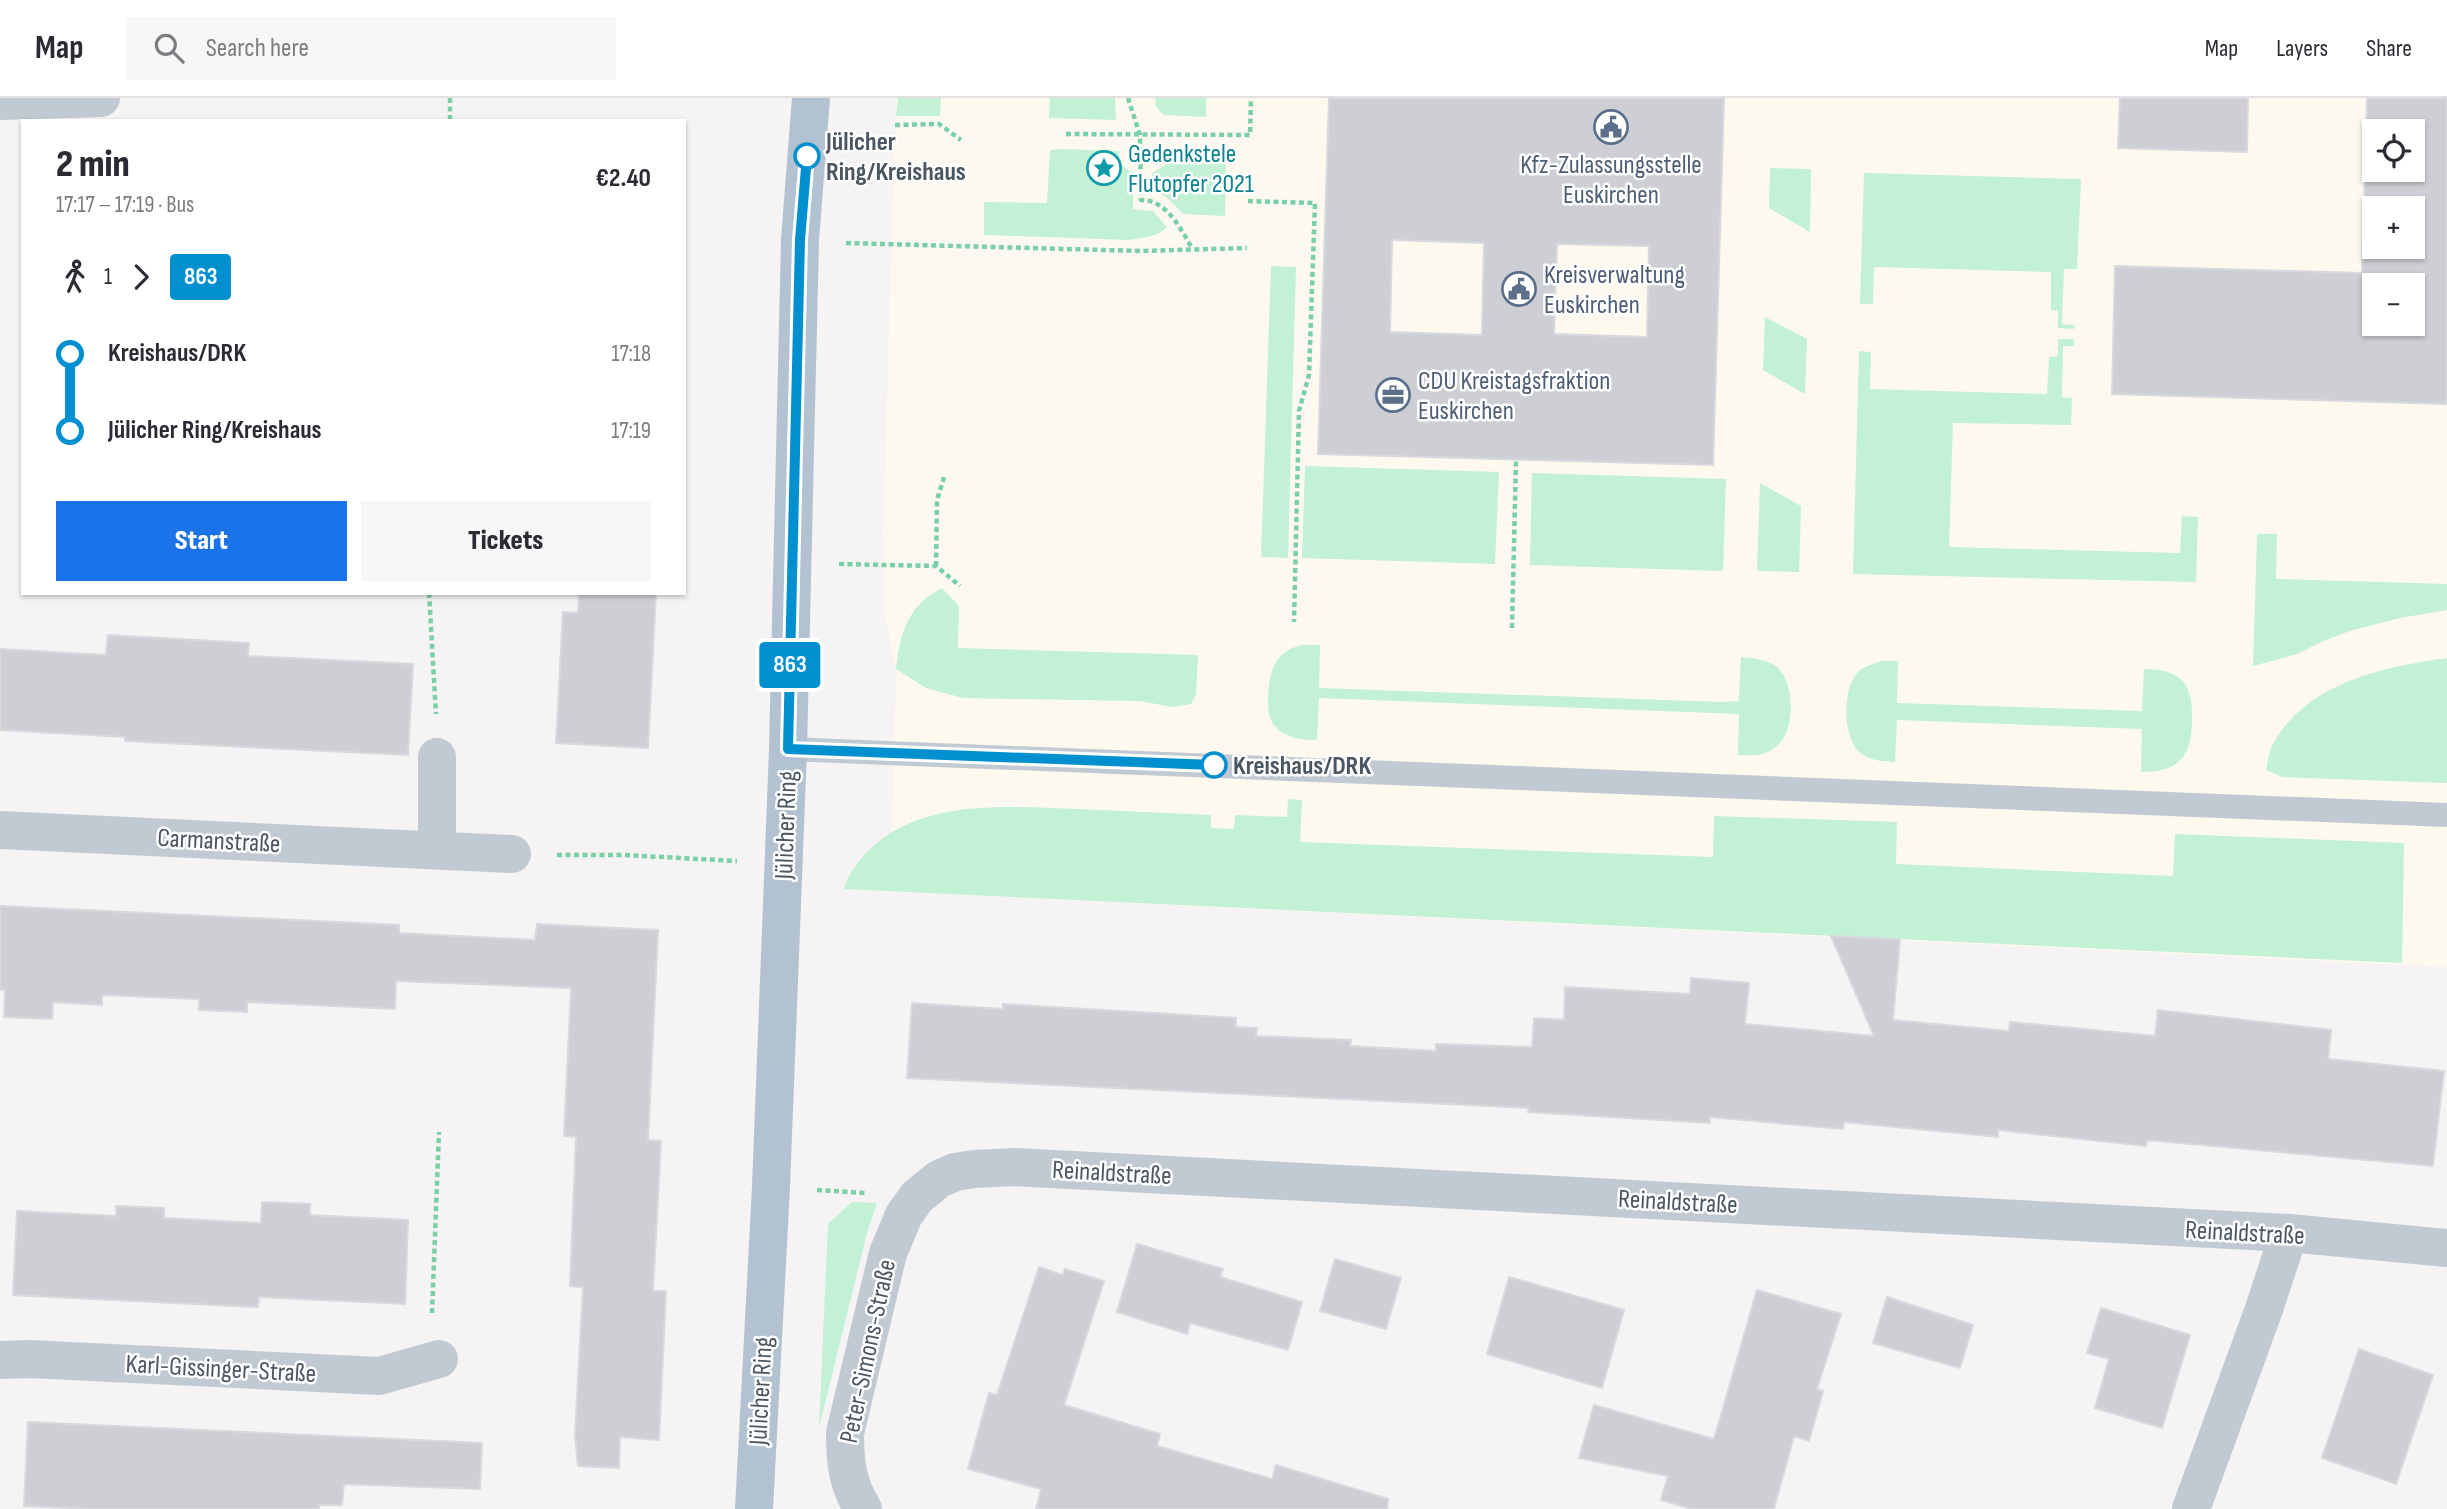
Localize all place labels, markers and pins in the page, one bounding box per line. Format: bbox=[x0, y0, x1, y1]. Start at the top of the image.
public building icon: Kfz-Zulassungsstelle Euskirchen bbox=[1592, 108, 1630, 146]
place label: Jülicher Ring/Kreishaus bbox=[825, 127, 966, 188]
place label: Gedenkstele Flutopfer 2021 bbox=[1128, 139, 1254, 200]
marker: Jülicher Ring/Kreishaus bbox=[794, 143, 820, 169]
place icon: Gedenkstele Flutopfer 2021 bbox=[1085, 149, 1123, 187]
place label: Kfz-Zulassungsstelle Euskirchen bbox=[1520, 150, 1702, 211]
place label: Kreisverwaltung Euskirchen bbox=[1544, 260, 1685, 321]
public building icon: Kreisverwaltung Euskirchen bbox=[1500, 270, 1538, 308]
place label: CDU Kreistagsfraktion Euskirchen bbox=[1418, 366, 1610, 427]
office icon: CDU Kreistagsfraktion Euskirchen bbox=[1374, 376, 1412, 414]
place label: Kreishaus/DRK bbox=[1233, 751, 1371, 782]
marker: Kreishaus/DRK bbox=[1201, 752, 1227, 778]

